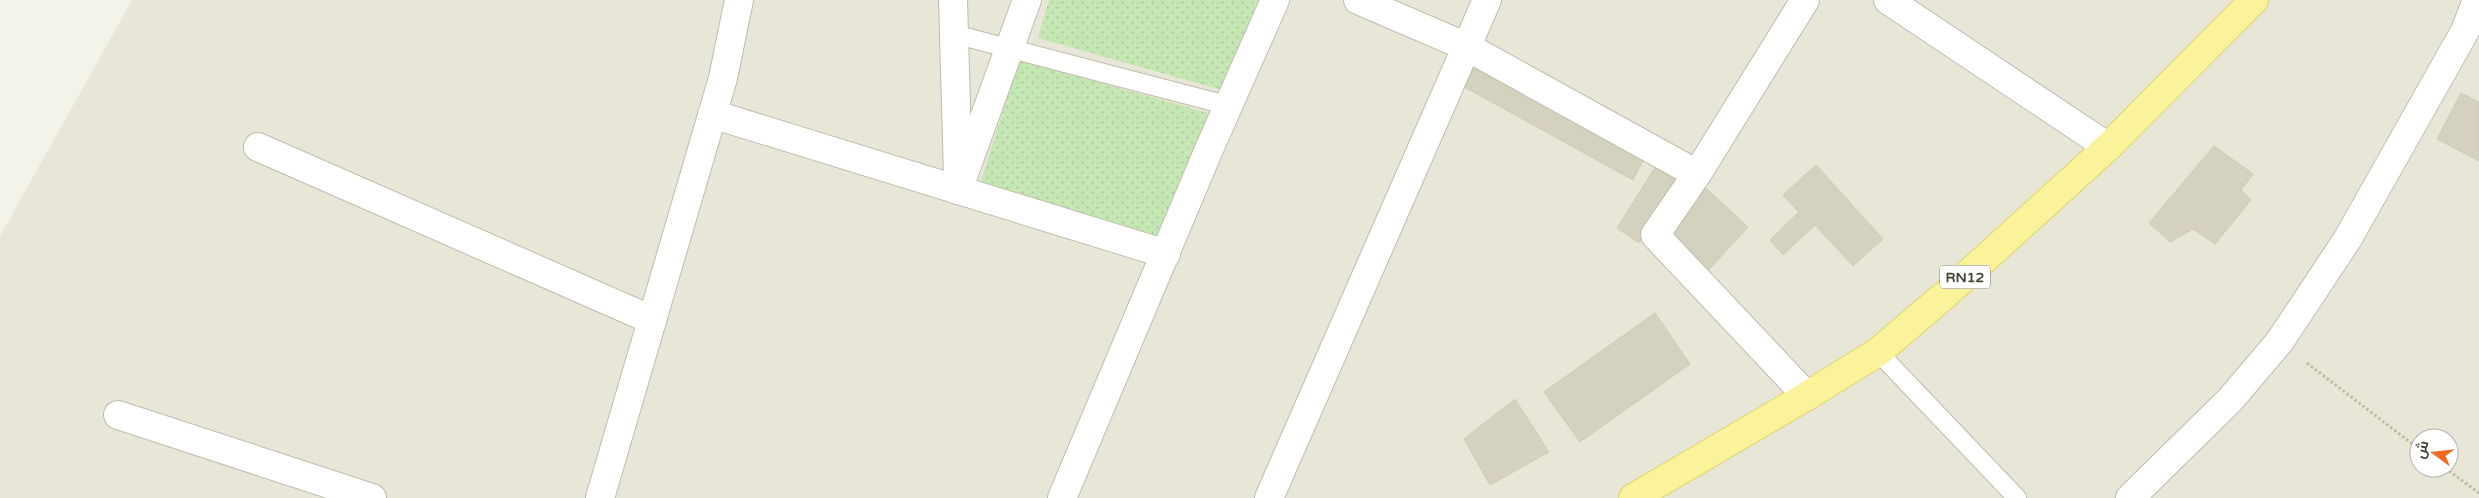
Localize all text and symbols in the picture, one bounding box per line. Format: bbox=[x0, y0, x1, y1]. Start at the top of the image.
road number: RN12 bbox=[1940, 266, 1990, 288]
north arrow bbox=[2409, 428, 2459, 478]
text: ش bbox=[2411, 439, 2432, 461]

